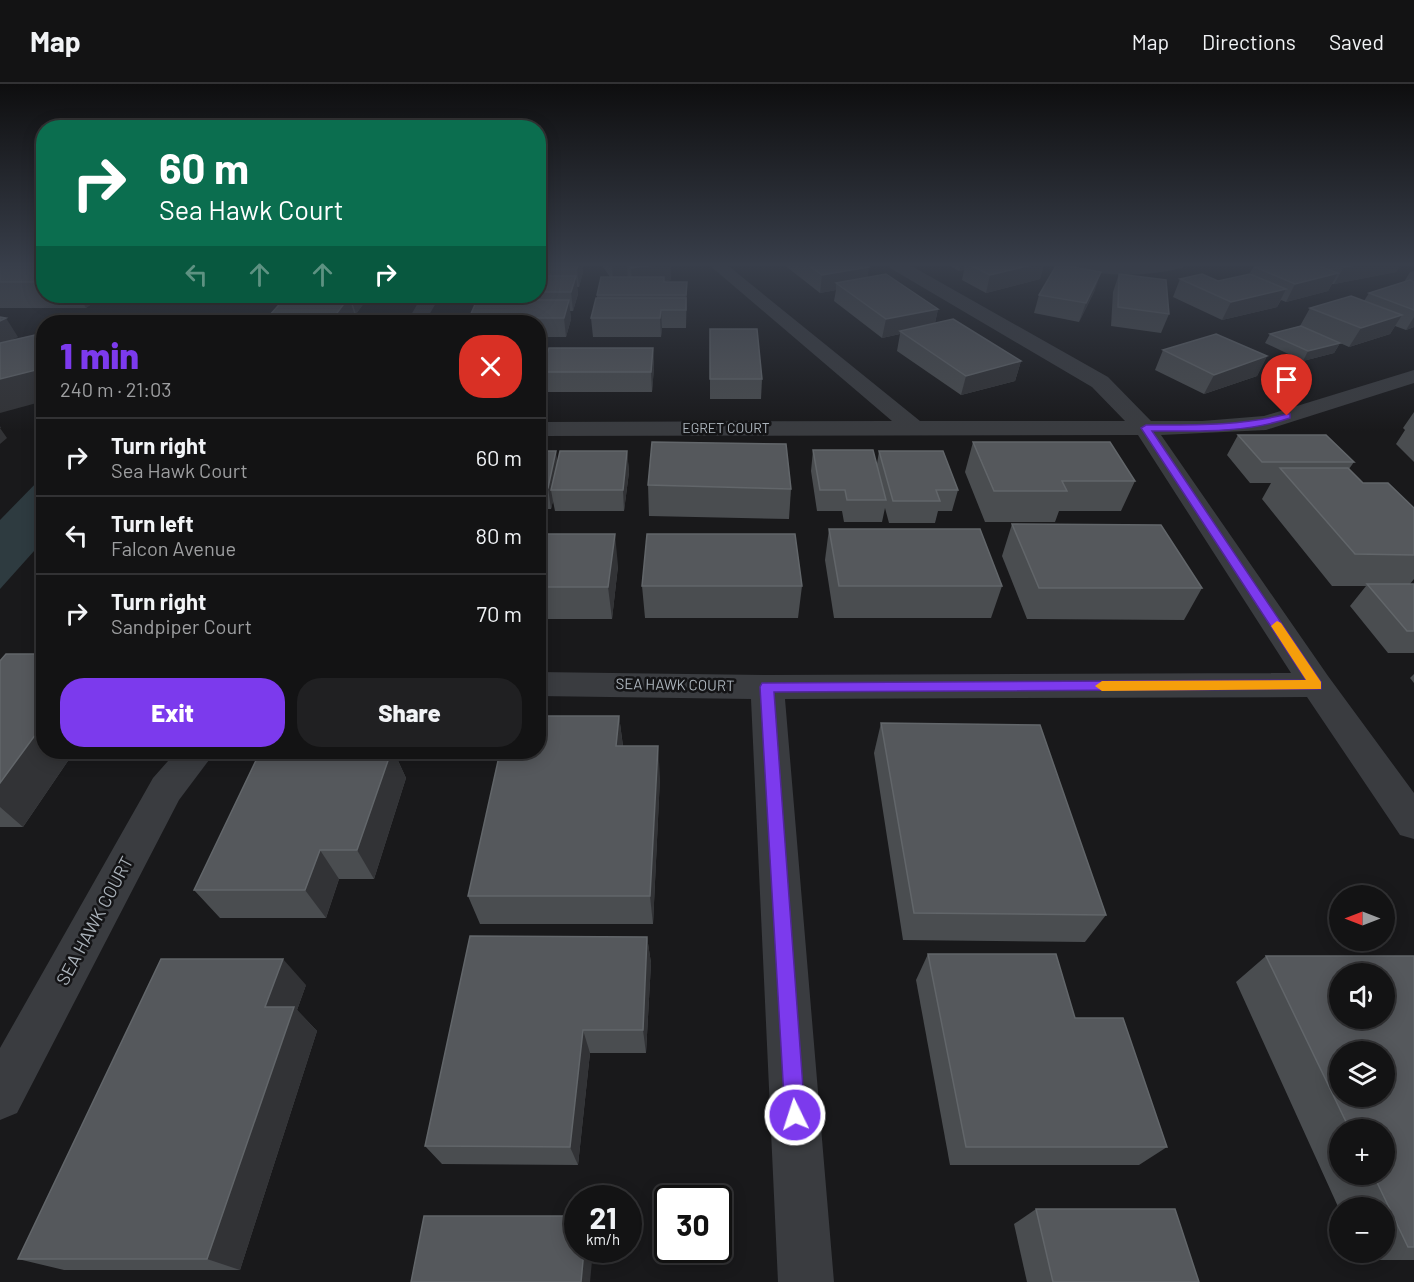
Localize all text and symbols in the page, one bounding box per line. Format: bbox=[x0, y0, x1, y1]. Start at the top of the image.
text: Map bbox=[30, 24, 81, 58]
text: Map bbox=[1132, 29, 1169, 54]
text: Directions bbox=[1202, 29, 1296, 54]
text: Saved bbox=[1329, 29, 1384, 54]
text: 60 m bbox=[159, 142, 249, 192]
icon: right bbox=[60, 144, 138, 222]
text: Sea Hawk Court bbox=[159, 193, 344, 225]
icon: left bbox=[180, 258, 213, 291]
icon: ahead bbox=[243, 258, 276, 291]
icon: ahead bbox=[306, 258, 339, 291]
icon: right bbox=[369, 258, 402, 291]
text: 1 min bbox=[60, 333, 139, 376]
button: close bbox=[459, 335, 522, 398]
pin bbox=[1261, 354, 1312, 416]
icon: arrive bbox=[1270, 363, 1303, 396]
text: 240 m · 21:03 bbox=[60, 377, 172, 401]
street label: EGRET COURT bbox=[682, 419, 770, 436]
text: Turn right bbox=[111, 432, 206, 458]
icon: right bbox=[60, 441, 93, 474]
text: 60 m bbox=[476, 444, 522, 470]
text: Sea Hawk Court bbox=[111, 458, 248, 482]
text: Turn left bbox=[111, 510, 194, 536]
icon: left bbox=[60, 519, 93, 552]
text: 80 m bbox=[476, 522, 522, 548]
text: Falcon Avenue bbox=[111, 536, 236, 560]
text: Turn right bbox=[111, 588, 206, 614]
icon: right bbox=[60, 597, 93, 630]
text: 70 m bbox=[477, 600, 522, 626]
text: Sandpiper Court bbox=[111, 614, 252, 638]
street label: SEA HAWK COURT bbox=[615, 674, 735, 694]
button: Exit bbox=[60, 678, 285, 747]
button: Share bbox=[297, 678, 522, 747]
street label: SEA HAWK COURT bbox=[51, 852, 137, 989]
north arrow bbox=[1329, 885, 1395, 951]
map controls bbox=[1329, 885, 1395, 1263]
button: sound bbox=[1329, 963, 1395, 1029]
button: layers bbox=[1329, 1041, 1395, 1107]
position arrow bbox=[763, 1083, 827, 1147]
button: + bbox=[1329, 1119, 1395, 1185]
speed limit sign: 30 bbox=[654, 1185, 732, 1263]
button: − bbox=[1329, 1197, 1395, 1263]
text: 21 bbox=[589, 1199, 617, 1235]
text: km/h bbox=[586, 1230, 620, 1248]

